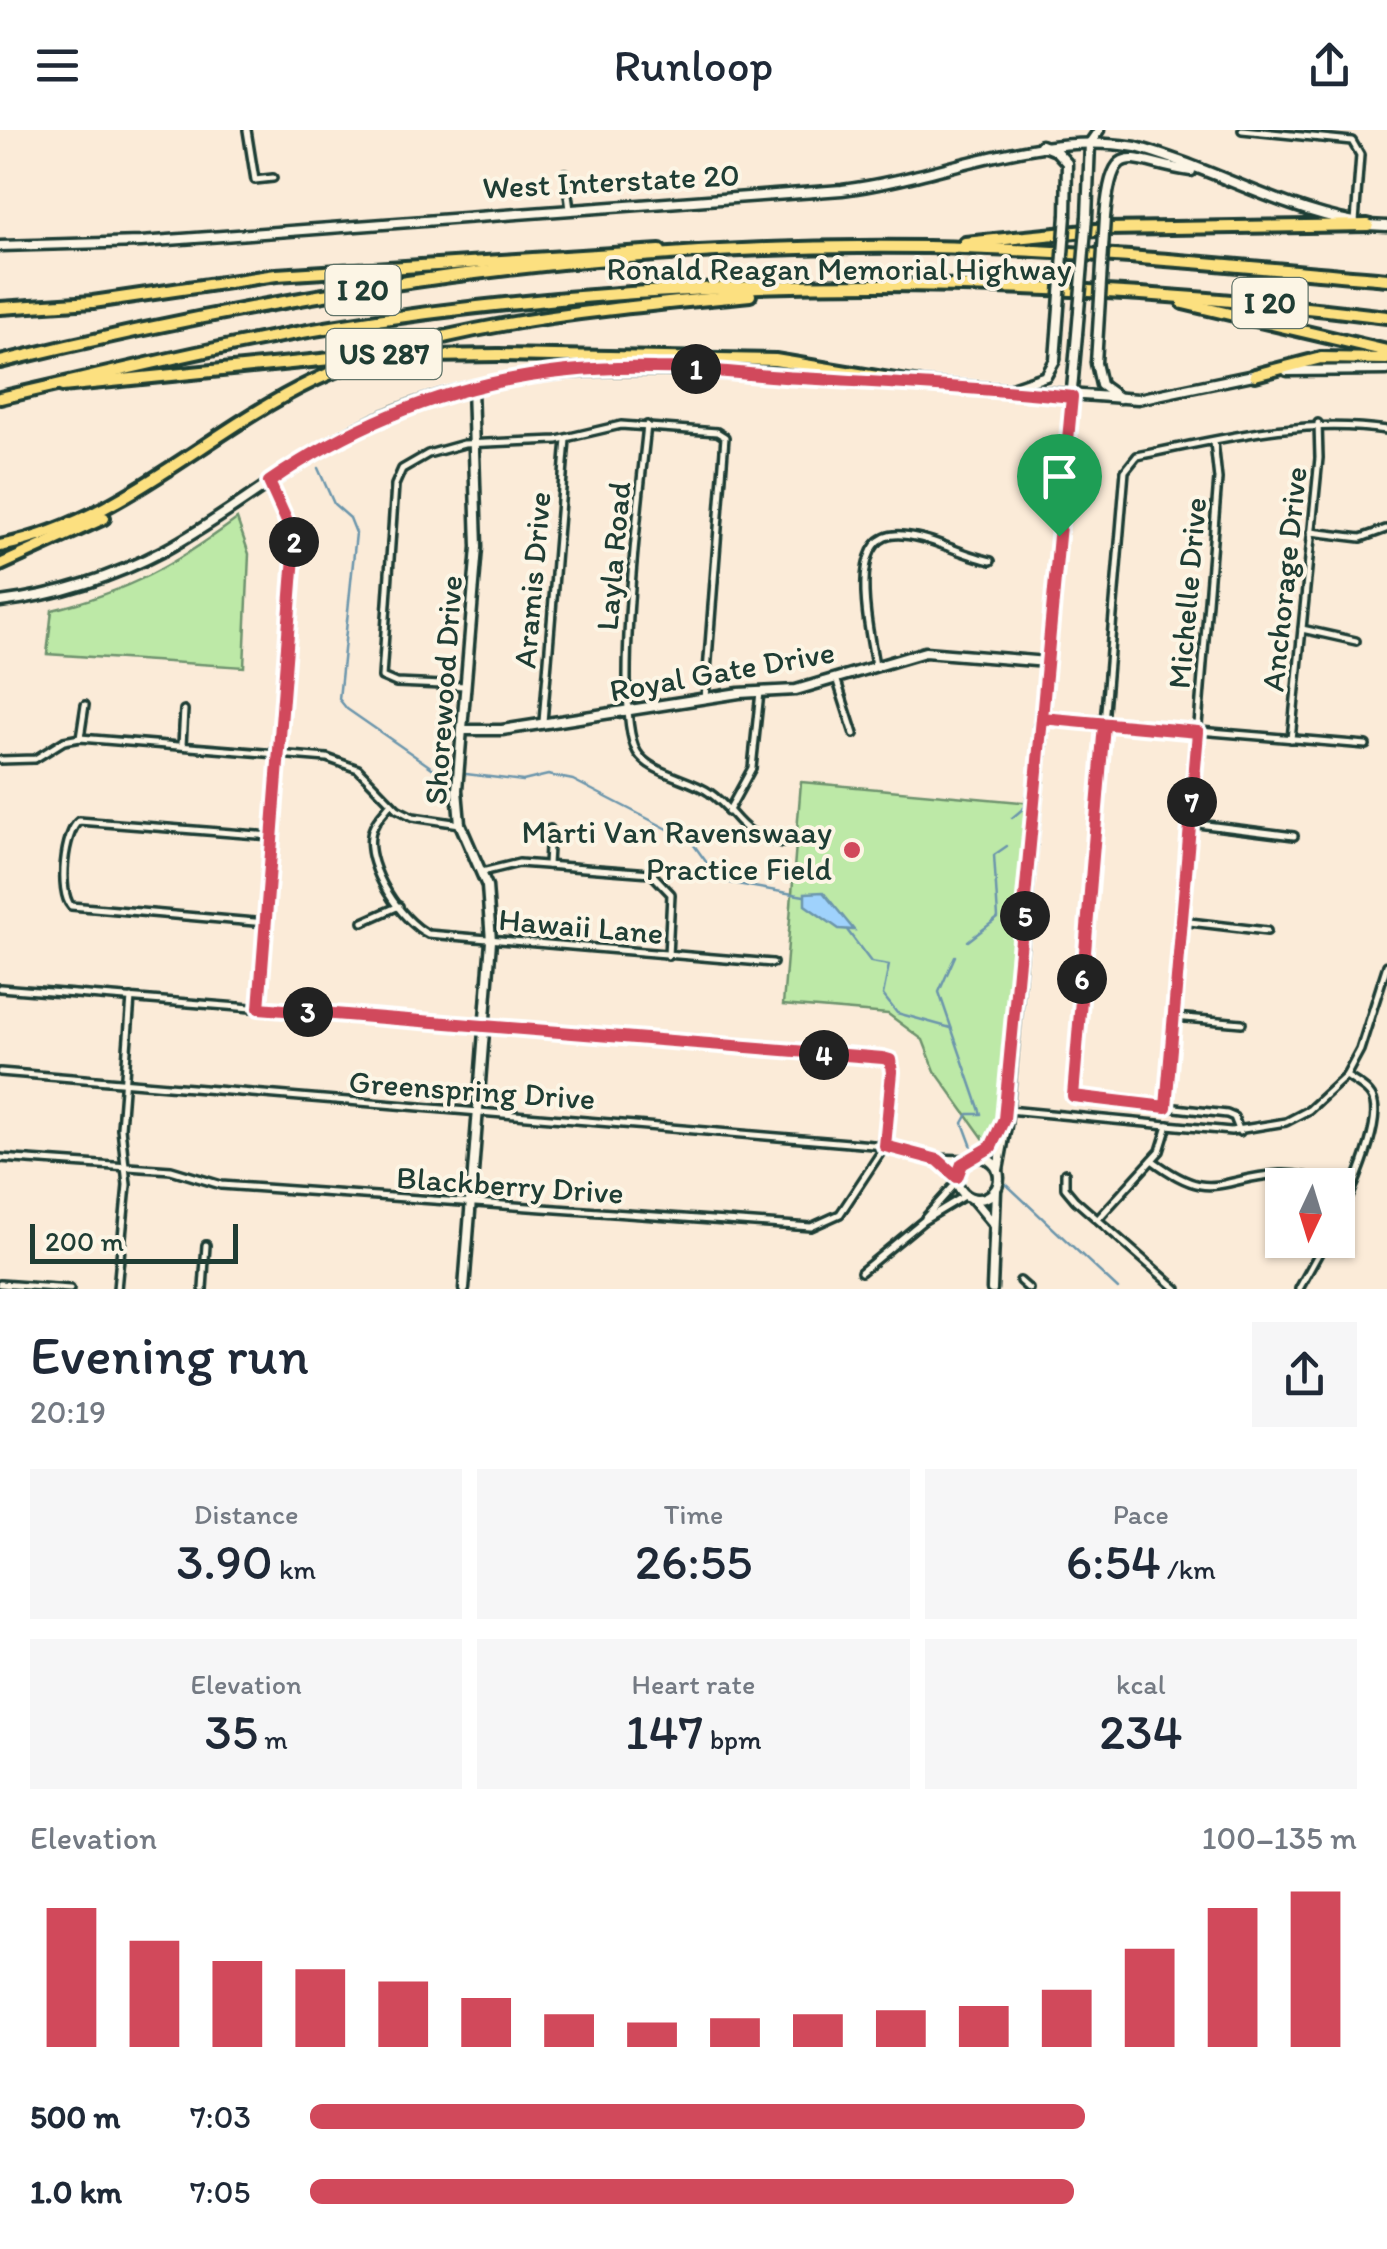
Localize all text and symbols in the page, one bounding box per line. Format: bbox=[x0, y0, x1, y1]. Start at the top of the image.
icon: menu bbox=[30, 38, 85, 93]
text: Runloop bbox=[614, 38, 773, 92]
icon: share bbox=[1302, 38, 1357, 93]
street label: West Interstate 20 bbox=[481, 155, 741, 207]
street label: Ronald Reagan Memorial Highway bbox=[606, 250, 1072, 288]
road number: I 20 bbox=[326, 265, 400, 315]
road number: I 20 bbox=[1232, 278, 1308, 328]
road number: US 287 bbox=[326, 329, 442, 379]
pin: 1 bbox=[671, 344, 721, 394]
text: 1 bbox=[690, 352, 703, 386]
pin bbox=[1017, 434, 1102, 537]
icon: arrive bbox=[1032, 449, 1087, 504]
street label: Anchorage Drive bbox=[1253, 465, 1315, 693]
street label: Layla Road bbox=[588, 480, 638, 632]
street label: Aramis Drive bbox=[505, 490, 559, 670]
street label: Michelle Drive bbox=[1160, 496, 1214, 690]
pin: 2 bbox=[269, 517, 319, 567]
text: 2 bbox=[287, 525, 301, 559]
street label: Shorewood Drive bbox=[416, 574, 470, 806]
street label: Royal Gate Drive bbox=[606, 632, 838, 710]
pin: 7 bbox=[1167, 777, 1217, 827]
text: 7 bbox=[1185, 785, 1199, 819]
place label: Marti Van Ravenswaay Practice Field bbox=[522, 813, 832, 888]
marker: Marti Van Ravenswaay Practice Field bbox=[841, 839, 863, 861]
pin: 5 bbox=[1000, 891, 1050, 941]
text: 5 bbox=[1018, 899, 1032, 933]
street label: Hawaii Lane bbox=[497, 900, 665, 952]
pin: 6 bbox=[1057, 954, 1107, 1004]
text: 6 bbox=[1075, 962, 1089, 996]
pin: 3 bbox=[283, 987, 333, 1037]
text: 3 bbox=[300, 995, 316, 1029]
pin: 4 bbox=[799, 1030, 849, 1080]
text: 4 bbox=[816, 1038, 832, 1072]
street label: Greenspring Drive bbox=[347, 1062, 597, 1118]
street label: Blackberry Drive bbox=[395, 1158, 625, 1212]
north arrow bbox=[1265, 1168, 1355, 1258]
map controls bbox=[1265, 1168, 1355, 1258]
scale bar bbox=[30, 1219, 238, 1264]
text: 200 m bbox=[45, 1224, 124, 1258]
text: Evening run bbox=[30, 1322, 309, 1388]
button: share bbox=[1252, 1322, 1357, 1427]
text: 20:19 bbox=[30, 1393, 106, 1431]
text: Distance bbox=[194, 1497, 299, 1531]
text: Time bbox=[664, 1497, 723, 1531]
text: Pace bbox=[1113, 1497, 1169, 1531]
text: 3.90 bbox=[176, 1531, 273, 1592]
text: 26:55 bbox=[635, 1531, 752, 1592]
text: 6:54 bbox=[1066, 1531, 1161, 1592]
text: km bbox=[273, 1552, 316, 1586]
text: /km bbox=[1161, 1552, 1216, 1586]
text: Elevation bbox=[191, 1667, 302, 1701]
text: Heart rate bbox=[632, 1667, 755, 1701]
text: kcal bbox=[1116, 1667, 1166, 1701]
text: 35 bbox=[204, 1701, 258, 1762]
text: 147 bbox=[625, 1701, 703, 1762]
text: 234 bbox=[1099, 1701, 1183, 1762]
text: m bbox=[258, 1722, 288, 1756]
text: bpm bbox=[703, 1722, 762, 1756]
text: Elevation bbox=[30, 1819, 157, 1857]
text: 100–135 m bbox=[1202, 1819, 1357, 1857]
text: 500 m bbox=[30, 2098, 120, 2136]
text: 7:03 bbox=[190, 2098, 251, 2136]
text: 1.0 km bbox=[30, 2173, 122, 2211]
text: 7:05 bbox=[190, 2173, 250, 2211]

